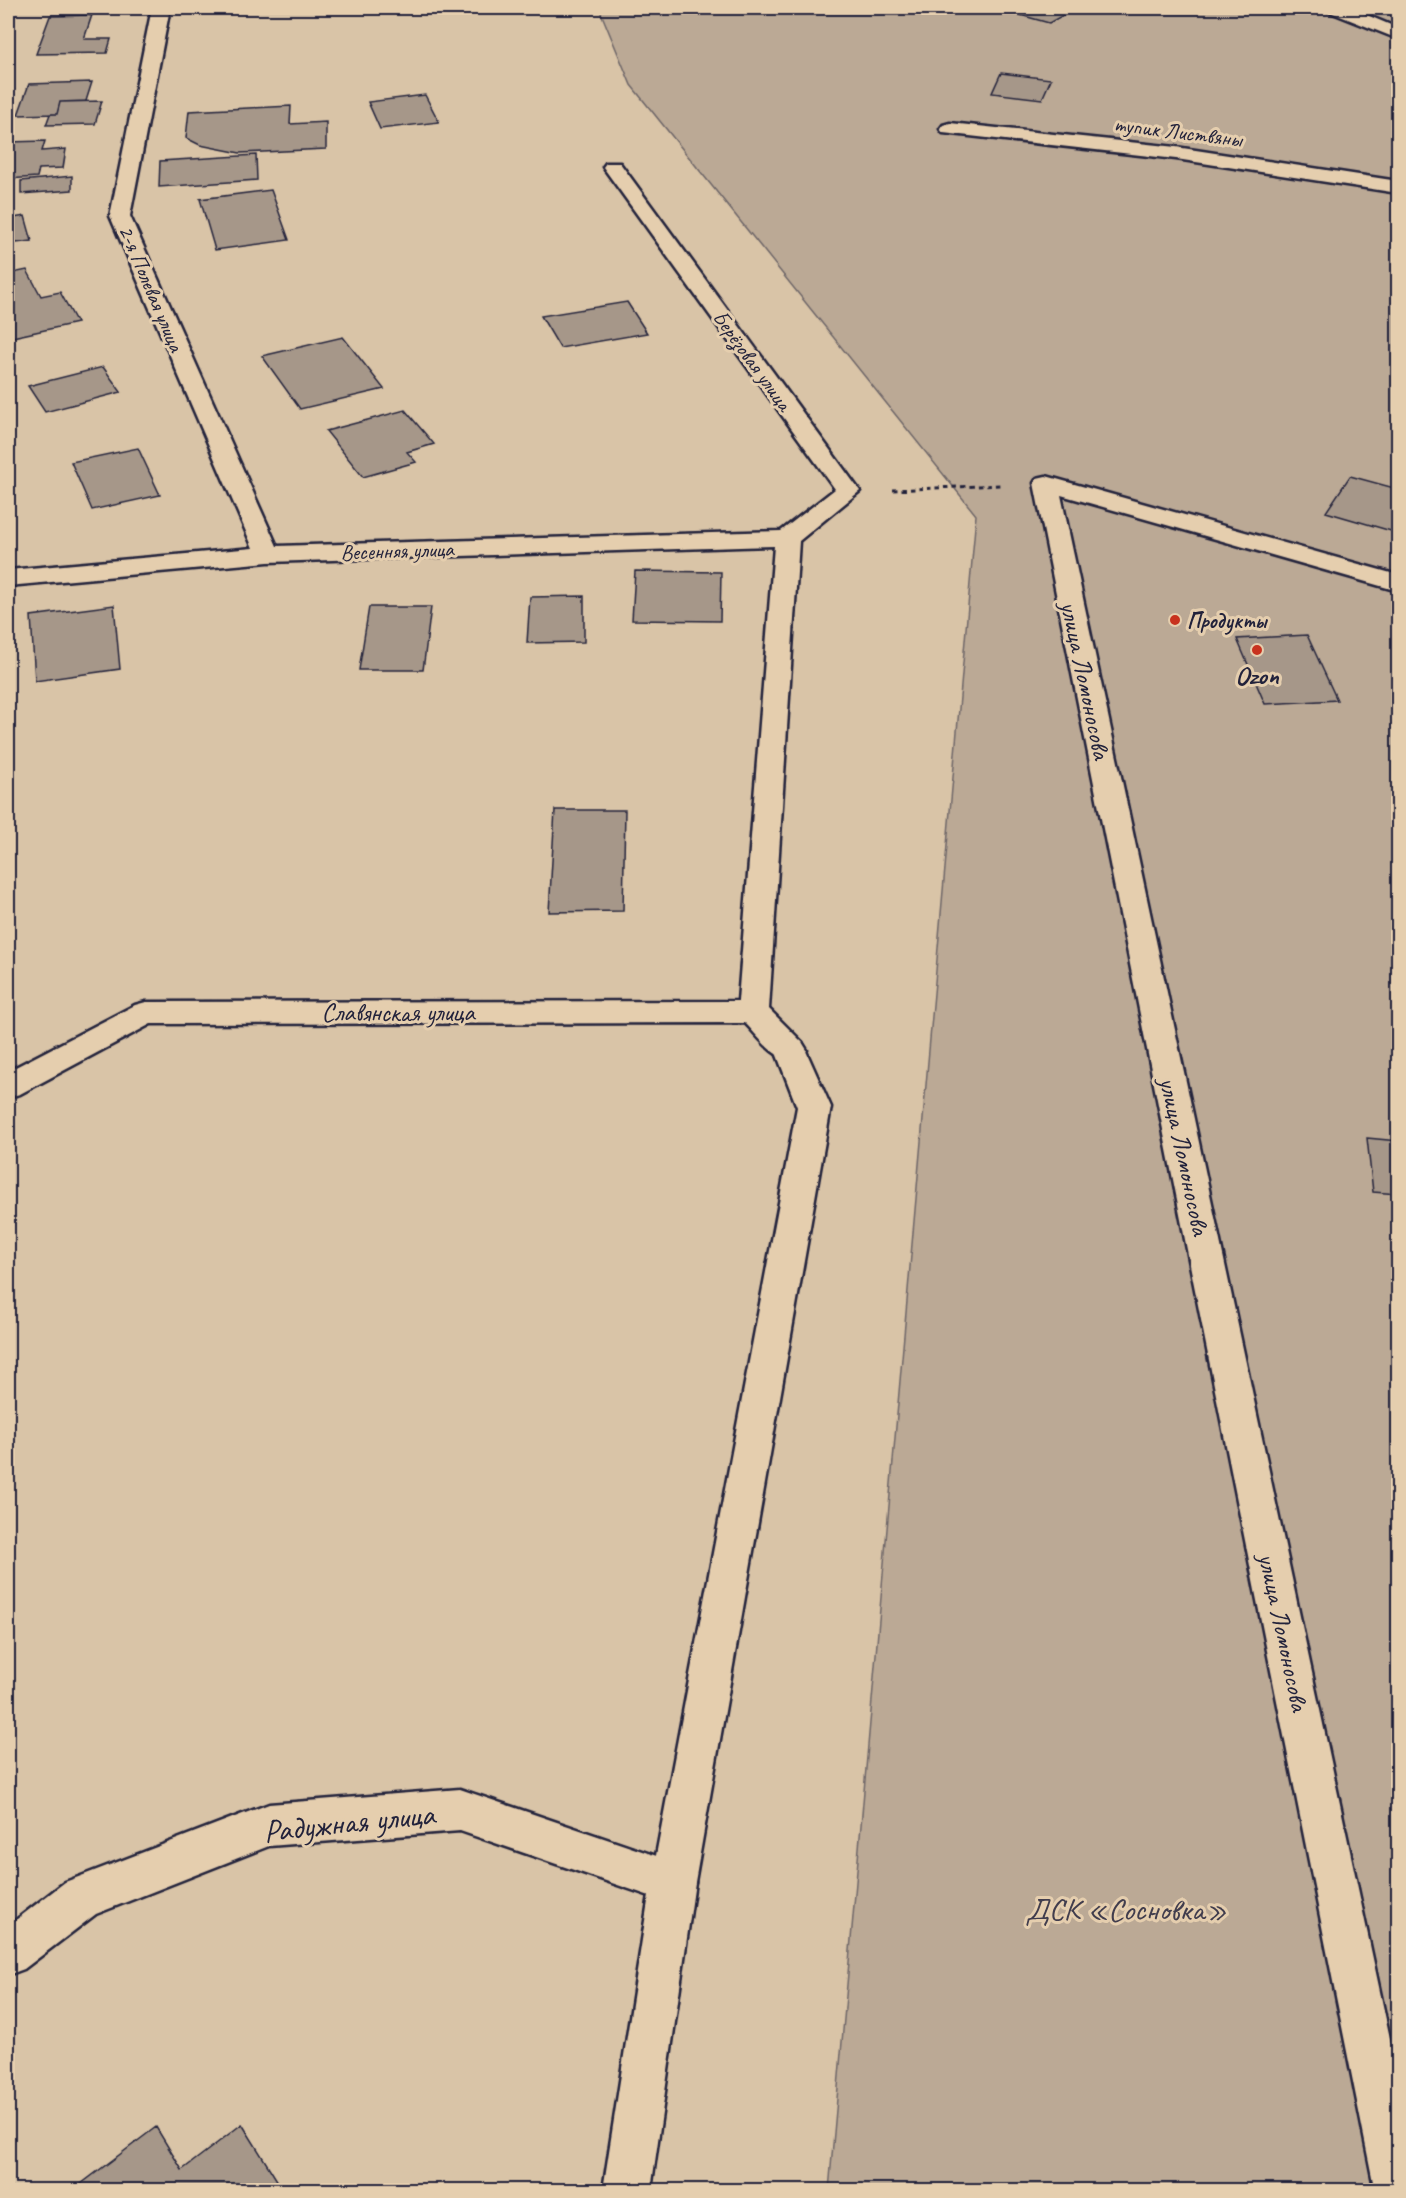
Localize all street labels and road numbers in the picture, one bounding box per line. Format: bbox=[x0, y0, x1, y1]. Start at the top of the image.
street label: тупик Листвяны bbox=[1112, 110, 1246, 154]
street label: 2-я Полевая улица bbox=[112, 221, 191, 357]
street label: Берёзовая улица bbox=[706, 305, 799, 418]
street label: Весенняя улица bbox=[340, 535, 456, 567]
street label: улица Ломоносова bbox=[1052, 596, 1119, 764]
street label: Славянская улица bbox=[321, 996, 476, 1029]
street label: улица Ломоносова bbox=[1151, 1072, 1218, 1240]
street label: улица Ломоносова bbox=[1250, 1548, 1317, 1716]
street label: Радужная улица bbox=[262, 1793, 439, 1852]

